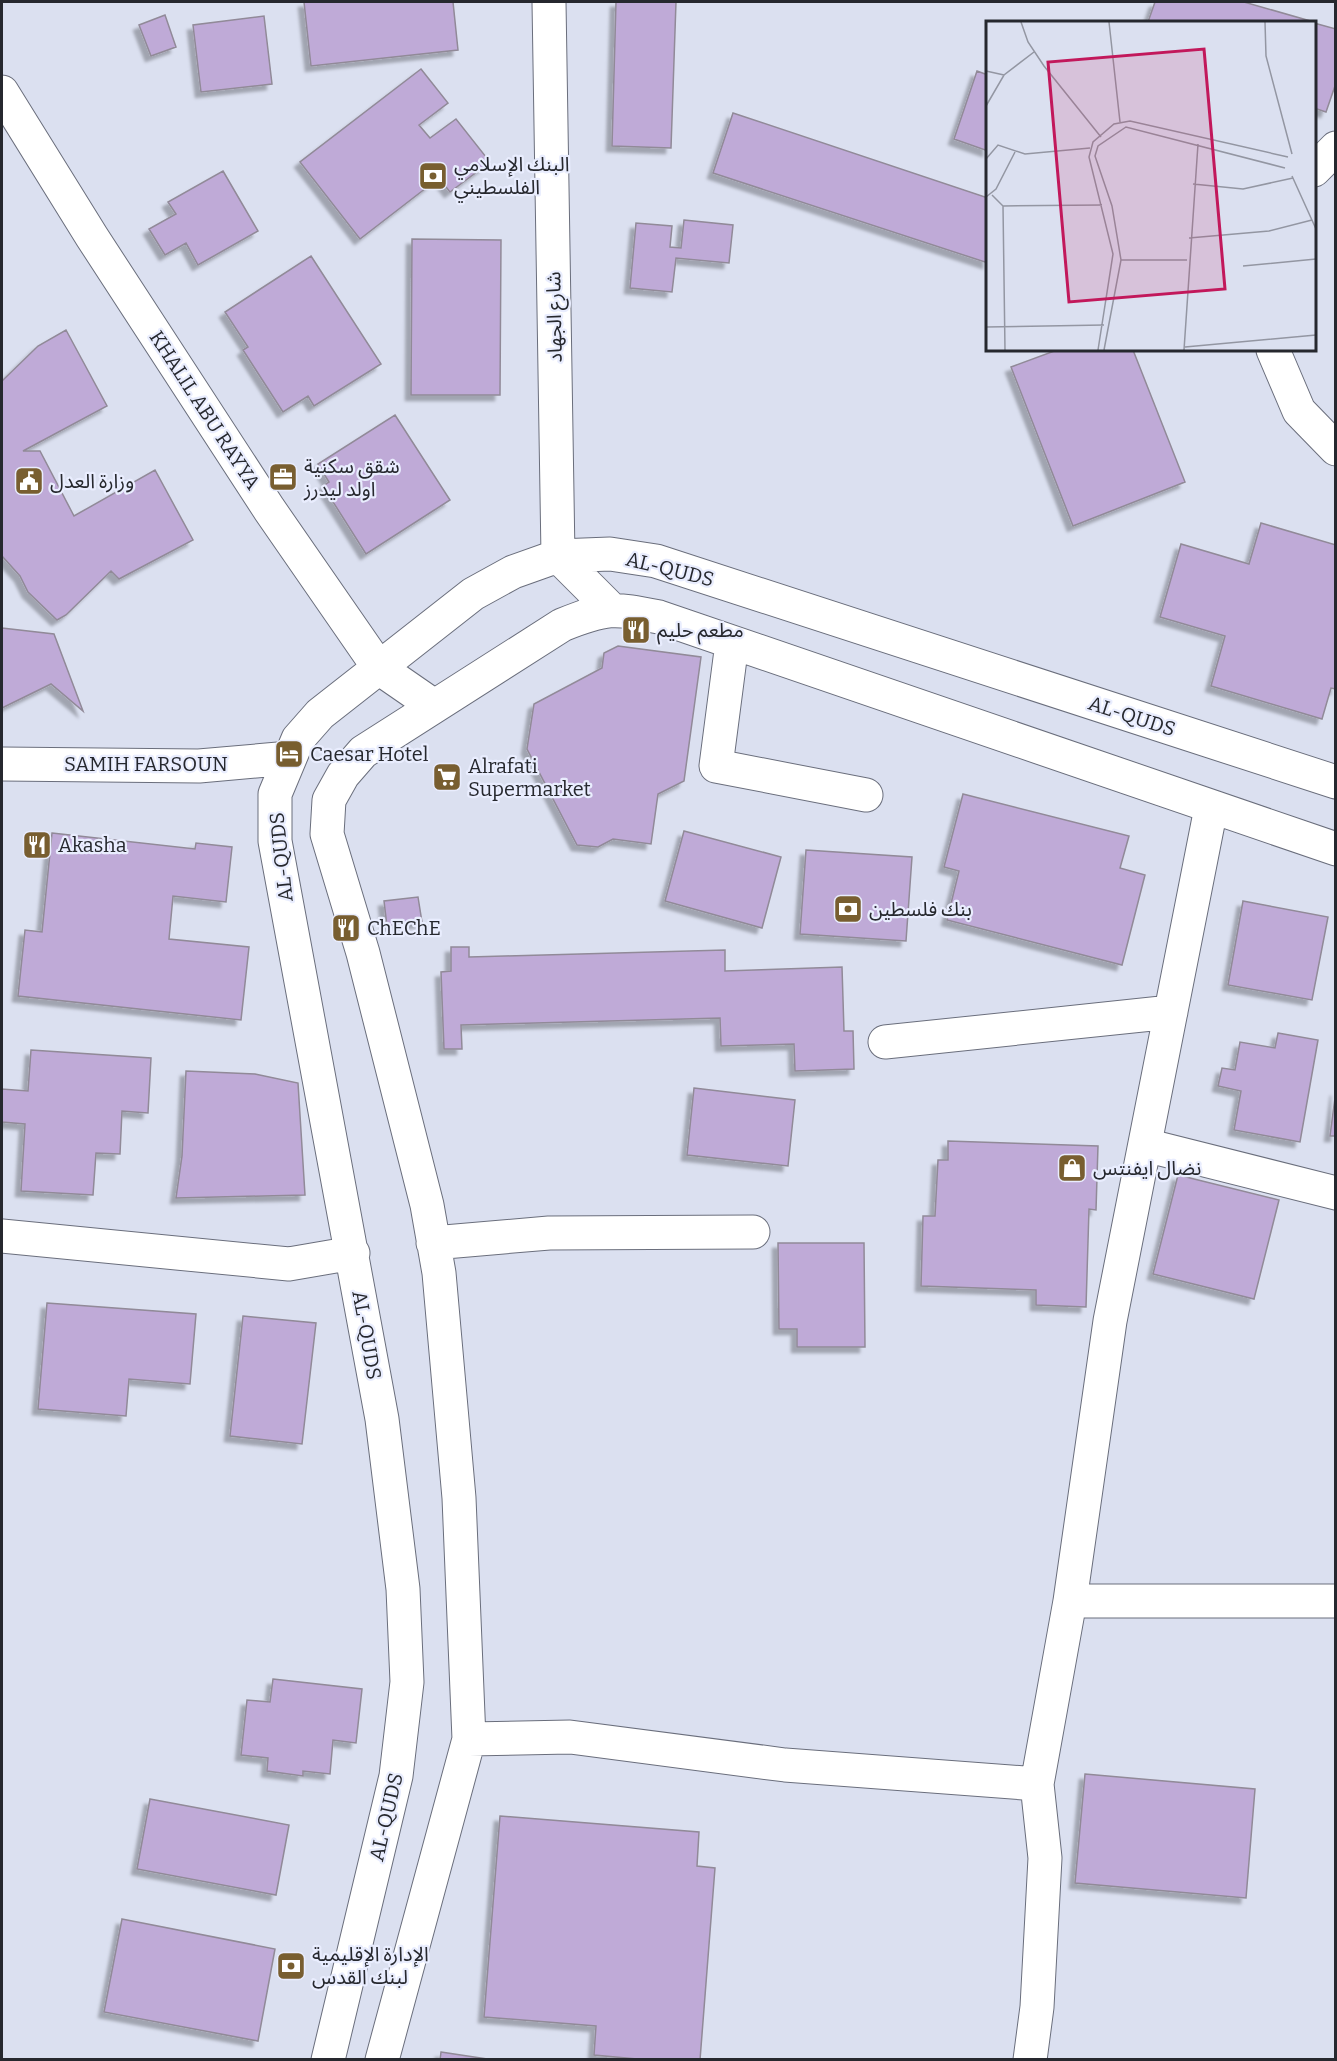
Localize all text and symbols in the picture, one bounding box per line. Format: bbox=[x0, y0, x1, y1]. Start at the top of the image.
inset map bbox=[986, 21, 1316, 351]
place label: البنك الإسلامي الفلسطيني bbox=[454, 152, 569, 203]
bank icon: البنك الإسلامي الفلسطيني bbox=[417, 160, 449, 192]
street label: شارع الجهاد bbox=[541, 271, 570, 363]
street label: KHALIL ABU RAYYA bbox=[145, 326, 266, 495]
place label: شقق سكنية اولد ليدرز bbox=[303, 454, 400, 501]
office icon: شقق سكنية اولد ليدرز bbox=[267, 461, 299, 493]
public building icon: وزارة العدل bbox=[13, 465, 45, 497]
place label: وزارة العدل bbox=[50, 469, 134, 493]
street label: AL-QUDS bbox=[624, 546, 716, 592]
restaurant icon: مطعم حليم bbox=[620, 614, 652, 646]
place label: مطعم حليم bbox=[657, 618, 744, 645]
street label: AL-QUDS bbox=[1086, 691, 1178, 741]
hotel icon: Caesar Hotel bbox=[273, 738, 305, 770]
place label: Caesar Hotel bbox=[310, 742, 429, 766]
street label: SAMIH FARSOUN bbox=[64, 752, 228, 776]
place label: Alrafati Supermarket bbox=[468, 754, 591, 801]
supermarket icon: Alrafati Supermarket bbox=[431, 761, 463, 793]
street label: AL-QUDS bbox=[264, 811, 298, 903]
restaurant icon: Akasha bbox=[21, 829, 53, 861]
place label: Akasha bbox=[58, 833, 127, 857]
bank icon: بنك فلسطين bbox=[832, 893, 864, 925]
place label: بنك فلسطين bbox=[869, 897, 972, 921]
restaurant icon: ChEChE bbox=[330, 912, 362, 944]
place label: ChEChE bbox=[367, 916, 441, 940]
shop icon: نضال ايفنتس bbox=[1056, 1152, 1088, 1184]
place label: نضال ايفنتس bbox=[1093, 1156, 1201, 1180]
street label: AL-QUDS bbox=[347, 1289, 387, 1381]
street label: AL-QUDS bbox=[364, 1771, 408, 1863]
place label: الإدارة الإقليمية لبنك القدس bbox=[312, 1942, 429, 1989]
bank icon: الإدارة الإقليمية لبنك القدس bbox=[275, 1950, 307, 1982]

